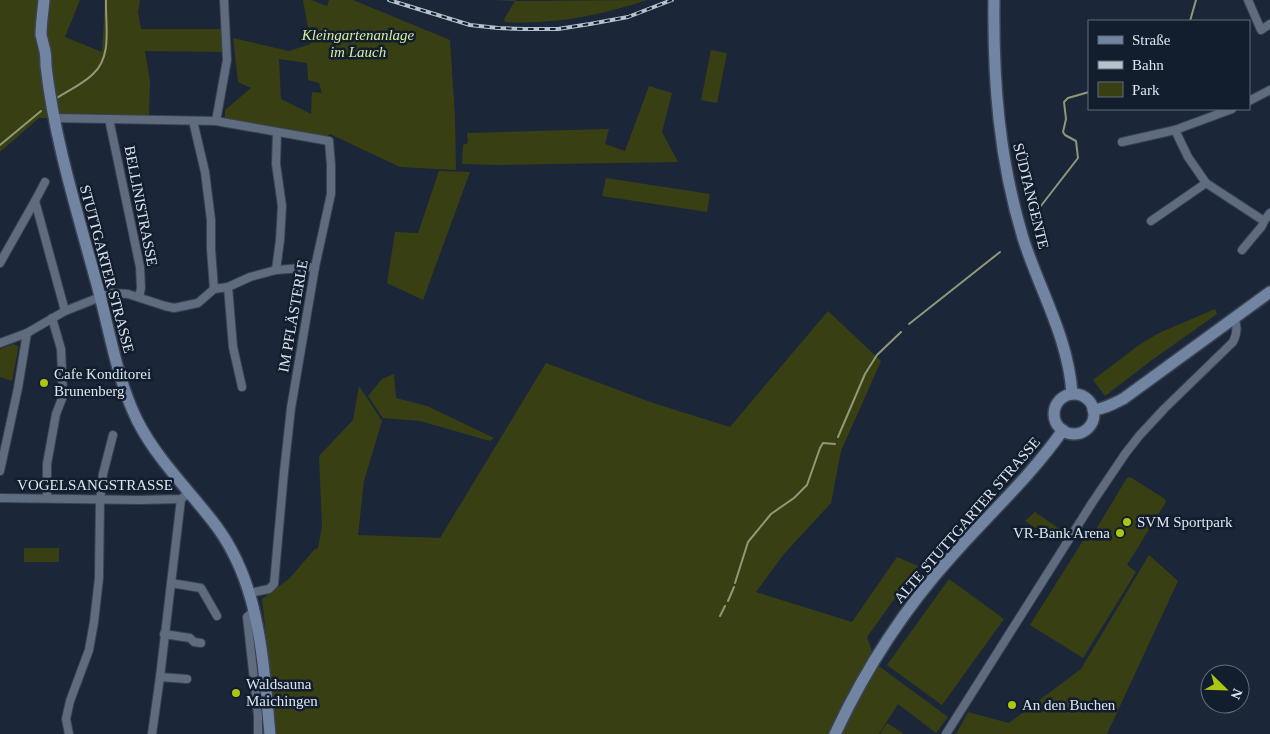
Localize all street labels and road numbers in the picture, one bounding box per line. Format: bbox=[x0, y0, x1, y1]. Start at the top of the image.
street label: SÜDTANGENTE bbox=[1010, 141, 1052, 251]
street label: BELLINISTRASSE bbox=[121, 144, 161, 268]
street label: STUTTGARTER STRASSE bbox=[77, 183, 137, 355]
street label: IM PFLÄSTERLE bbox=[275, 259, 311, 373]
street label: ALTE STUTTGARTER STRASSE bbox=[891, 434, 1043, 606]
street label: VOGELSANGSTRASSE bbox=[17, 477, 173, 493]

